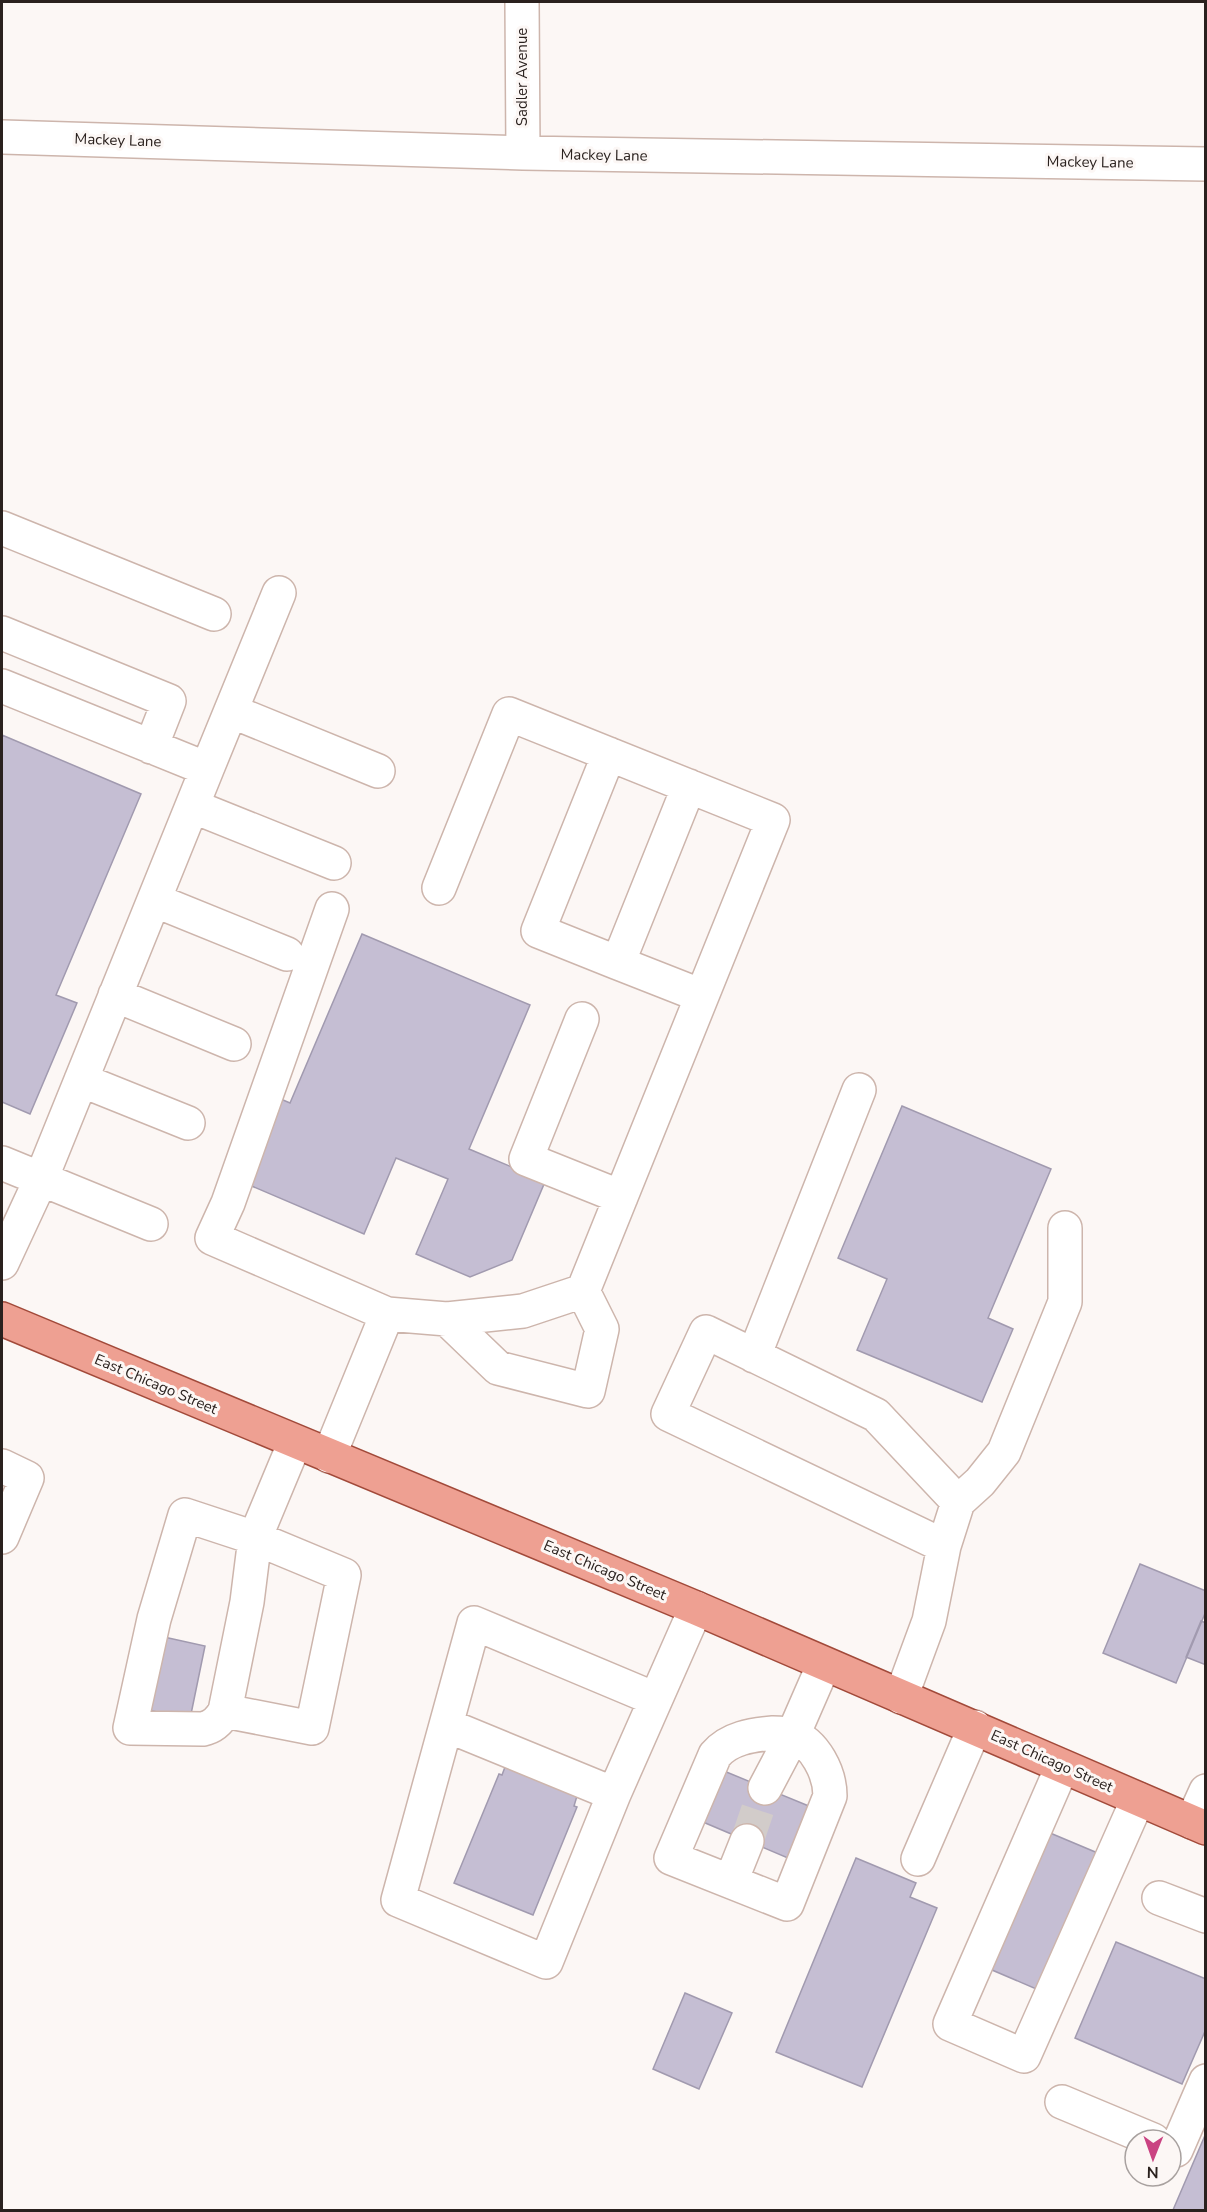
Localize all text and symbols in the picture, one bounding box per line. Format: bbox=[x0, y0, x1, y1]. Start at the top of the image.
street label: Sadler Avenue bbox=[512, 28, 532, 126]
street label: Mackey Lane bbox=[74, 128, 162, 152]
street label: Mackey Lane bbox=[560, 144, 648, 166]
street label: Mackey Lane bbox=[1046, 151, 1134, 173]
street label: East Chicago Street bbox=[91, 1349, 221, 1419]
street label: East Chicago Street bbox=[540, 1535, 670, 1605]
street label: East Chicago Street bbox=[988, 1725, 1117, 1797]
north arrow bbox=[1123, 2128, 1183, 2188]
text: N bbox=[1147, 2161, 1159, 2183]

